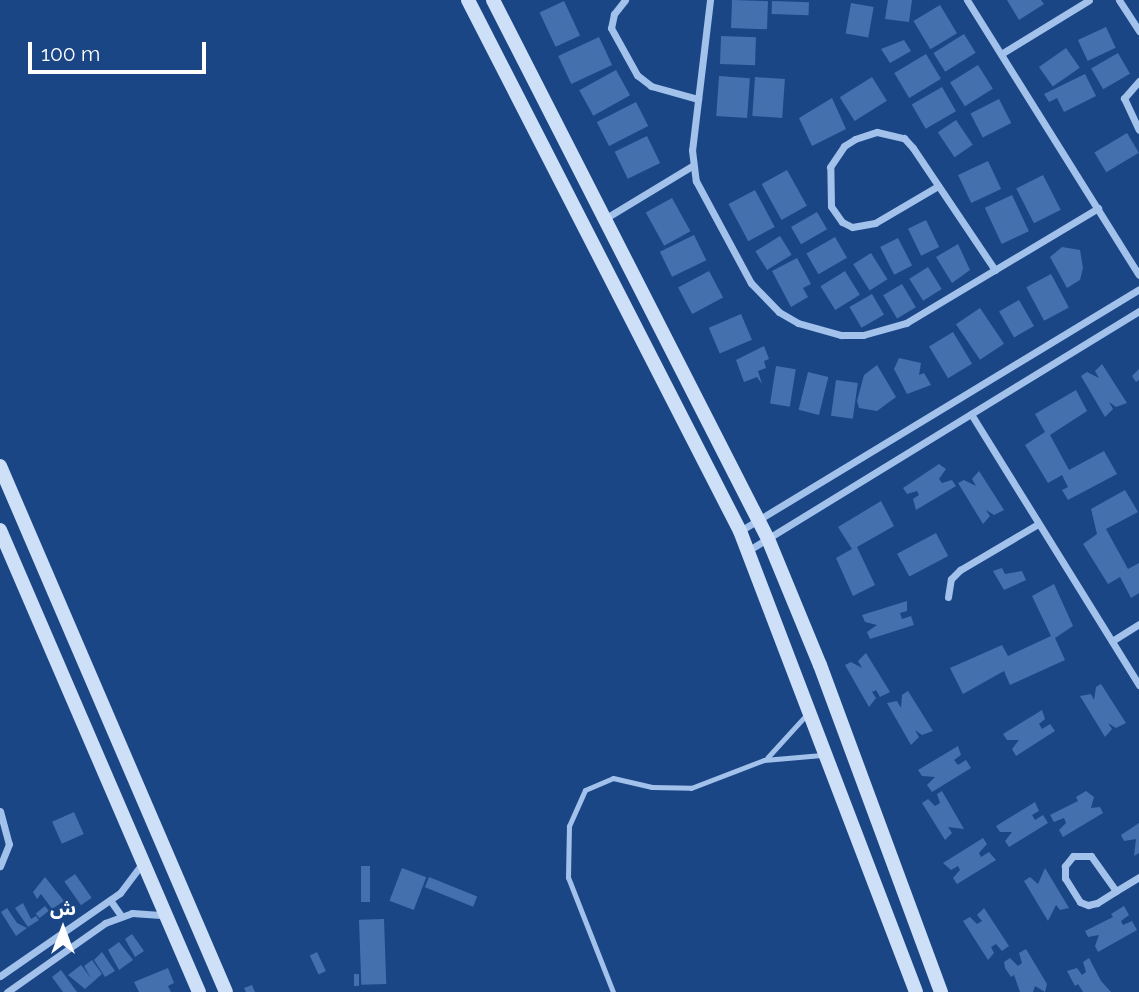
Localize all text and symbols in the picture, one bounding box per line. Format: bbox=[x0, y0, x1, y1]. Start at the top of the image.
scale bar bbox=[32, 28, 210, 72]
text: 100 m bbox=[41, 41, 100, 66]
north arrow bbox=[28, 894, 98, 964]
text: ش bbox=[50, 897, 76, 919]

